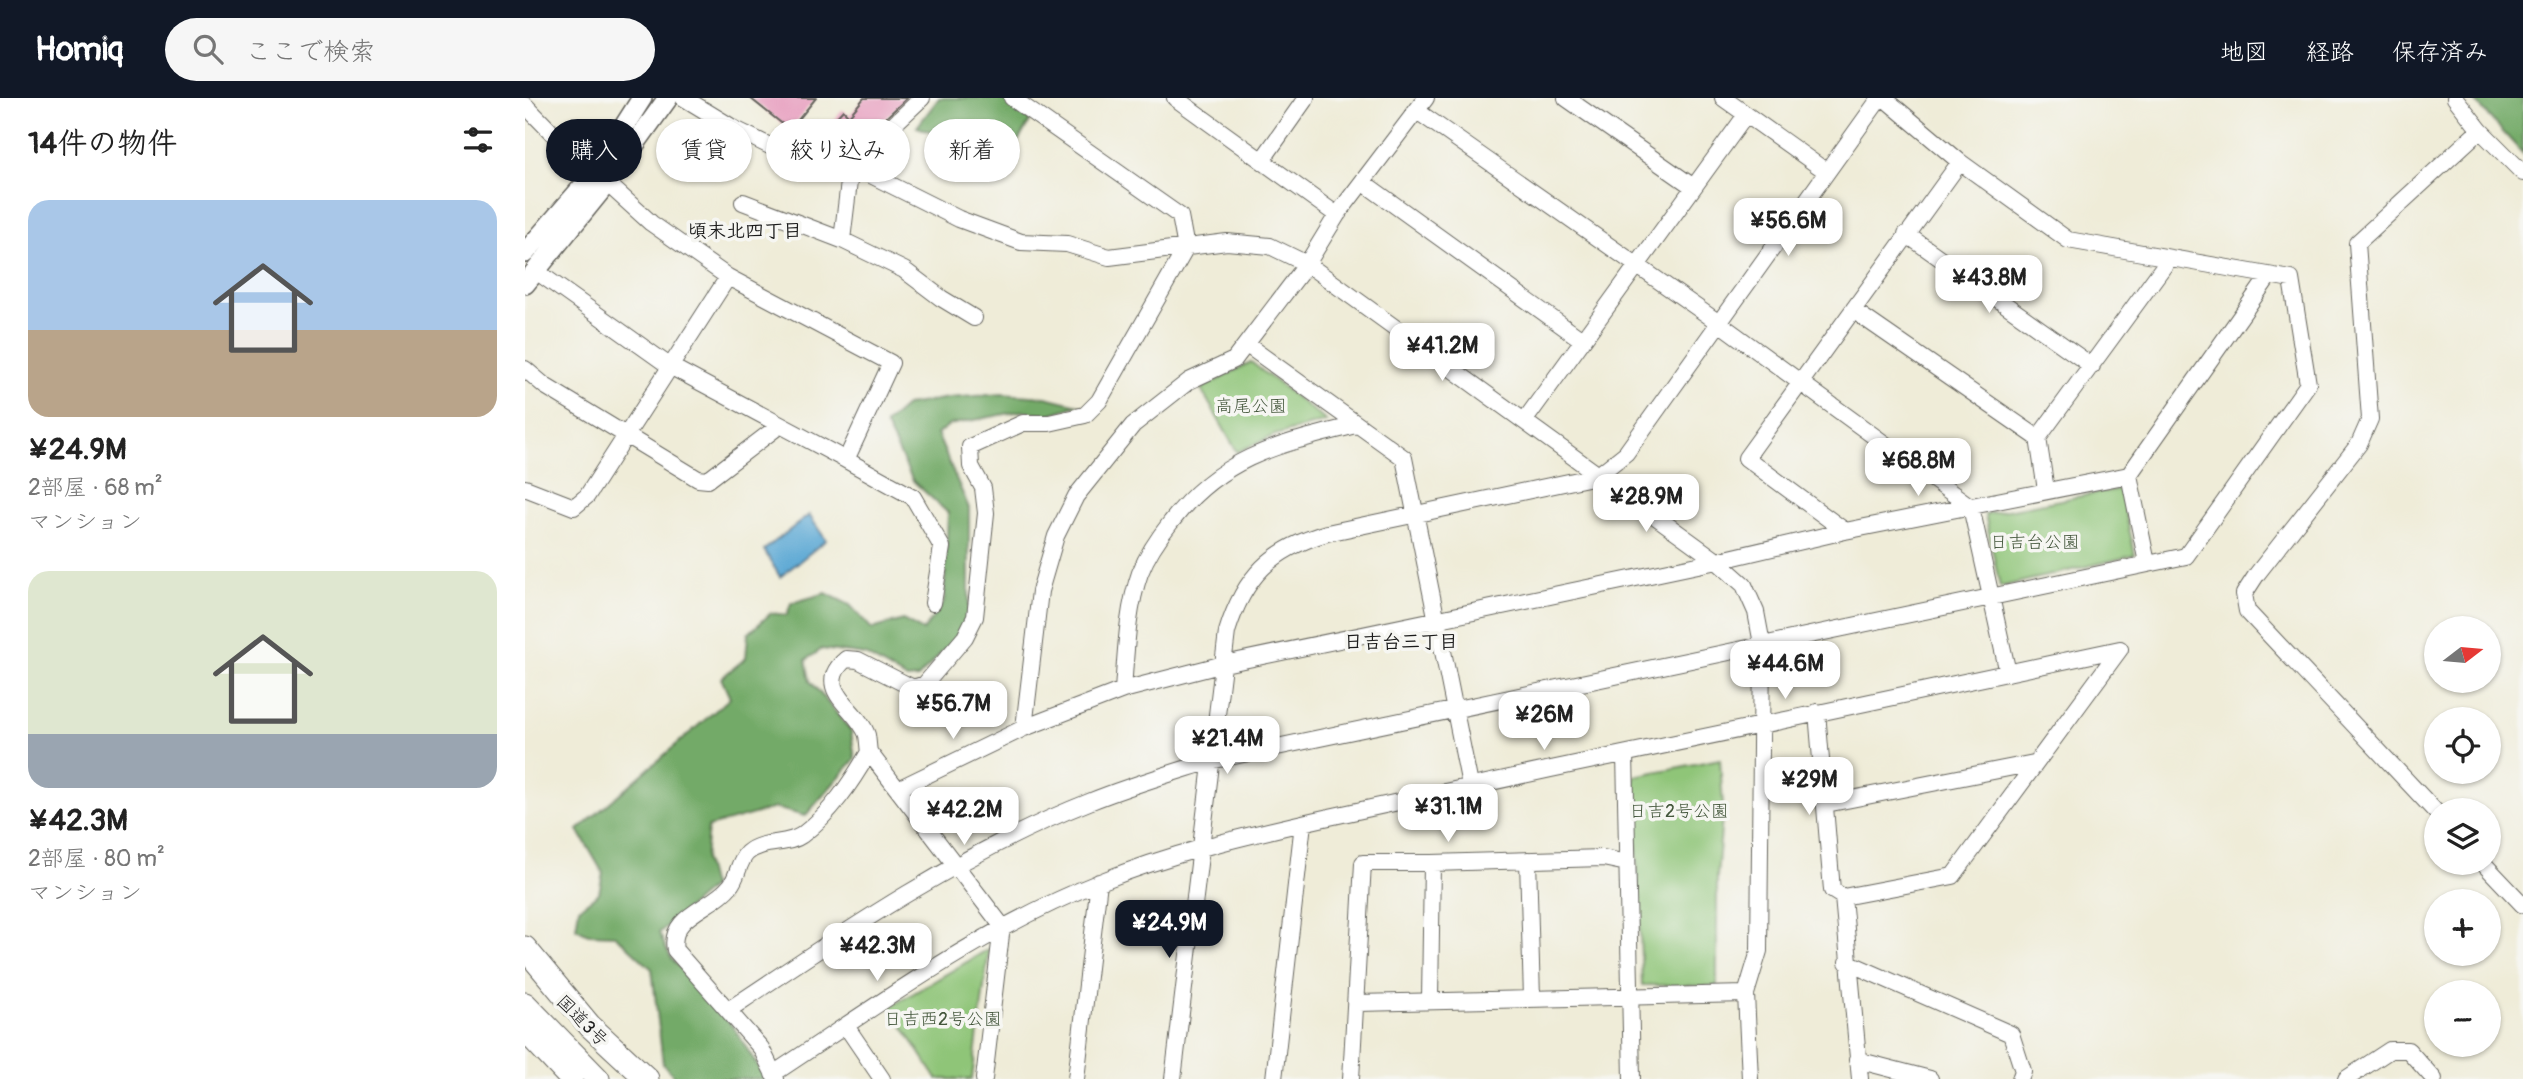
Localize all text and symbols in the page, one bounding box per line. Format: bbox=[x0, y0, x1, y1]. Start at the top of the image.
search box bbox=[165, 18, 655, 81]
text: Homiq bbox=[35, 29, 123, 70]
icon: search bbox=[189, 30, 227, 68]
text: ここで検索 bbox=[245, 36, 375, 68]
text: 地図 bbox=[2220, 38, 2268, 67]
text: 経路 bbox=[2306, 38, 2354, 67]
text: 保存済み bbox=[2392, 38, 2488, 67]
chip: 購入 bbox=[546, 119, 642, 182]
chip: 賃貸 bbox=[656, 119, 752, 182]
chip: 絞り込み bbox=[766, 119, 910, 182]
chip: 新着 bbox=[924, 119, 1020, 182]
icon: filters bbox=[459, 121, 497, 159]
text: 14件の物件 bbox=[28, 125, 177, 162]
pin: ¥56.6M bbox=[1731, 198, 1845, 258]
text: ¥56.6M bbox=[1750, 206, 1826, 235]
district label: 頃末北四丁目 bbox=[688, 219, 802, 243]
icon: home bbox=[200, 245, 326, 371]
pin: ¥43.8M bbox=[1932, 256, 2046, 315]
text: ¥43.8M bbox=[1951, 263, 2027, 292]
pin: ¥41.2M bbox=[1385, 324, 1499, 383]
text: ¥41.2M bbox=[1406, 331, 1478, 360]
park label: 高尾公園 bbox=[1215, 395, 1287, 418]
text: ¥24.9M bbox=[28, 431, 127, 468]
pin: ¥68.8M bbox=[1861, 438, 1975, 498]
text: ¥68.8M bbox=[1881, 446, 1955, 475]
text: 2部屋 · 68 m² bbox=[28, 473, 163, 502]
pin: ¥28.9M bbox=[1589, 474, 1703, 534]
text: ¥28.9M bbox=[1609, 482, 1683, 511]
text: マンション bbox=[28, 507, 142, 536]
park label: 日吉台公園 bbox=[1990, 531, 2080, 554]
icon: home bbox=[200, 616, 326, 742]
north arrow bbox=[2424, 616, 2501, 693]
map controls bbox=[2424, 616, 2501, 1057]
district label: 日吉台三丁目 bbox=[1344, 630, 1458, 654]
pin: ¥44.6M bbox=[1728, 642, 1842, 701]
text: ¥44.6M bbox=[1746, 649, 1824, 678]
pin: ¥56.7M bbox=[896, 682, 1010, 741]
text: ¥56.7M bbox=[915, 689, 991, 718]
pin: ¥26M bbox=[1503, 692, 1585, 752]
text: ¥26M bbox=[1515, 700, 1573, 729]
button: locate bbox=[2424, 707, 2501, 784]
pin: ¥21.4M bbox=[1170, 716, 1284, 776]
text: ¥21.4M bbox=[1191, 724, 1263, 753]
pin: ¥29M bbox=[1768, 758, 1850, 817]
text: ¥29M bbox=[1780, 765, 1838, 794]
pin: ¥31.1M bbox=[1391, 784, 1505, 844]
pin: ¥42.2M bbox=[907, 788, 1021, 847]
text: ¥31.1M bbox=[1414, 792, 1482, 821]
text: ¥42.2M bbox=[926, 795, 1002, 824]
button: layers bbox=[2424, 798, 2501, 875]
park label: 日吉2号公園 bbox=[1629, 800, 1729, 823]
text: ¥42.3M bbox=[28, 802, 128, 839]
text: 2部屋 · 80 m² bbox=[28, 844, 165, 873]
text: マンション bbox=[28, 878, 142, 907]
button: + bbox=[2424, 889, 2501, 966]
pin: ¥24.9M bbox=[1112, 900, 1226, 960]
text: ¥24.9M bbox=[1131, 908, 1207, 937]
pin: ¥42.3M bbox=[820, 924, 934, 983]
text: ¥42.3M bbox=[839, 931, 915, 960]
button: − bbox=[2424, 980, 2501, 1057]
street label: 国道3号 bbox=[551, 990, 613, 1052]
park label: 日吉西2号公園 bbox=[884, 1008, 1002, 1031]

